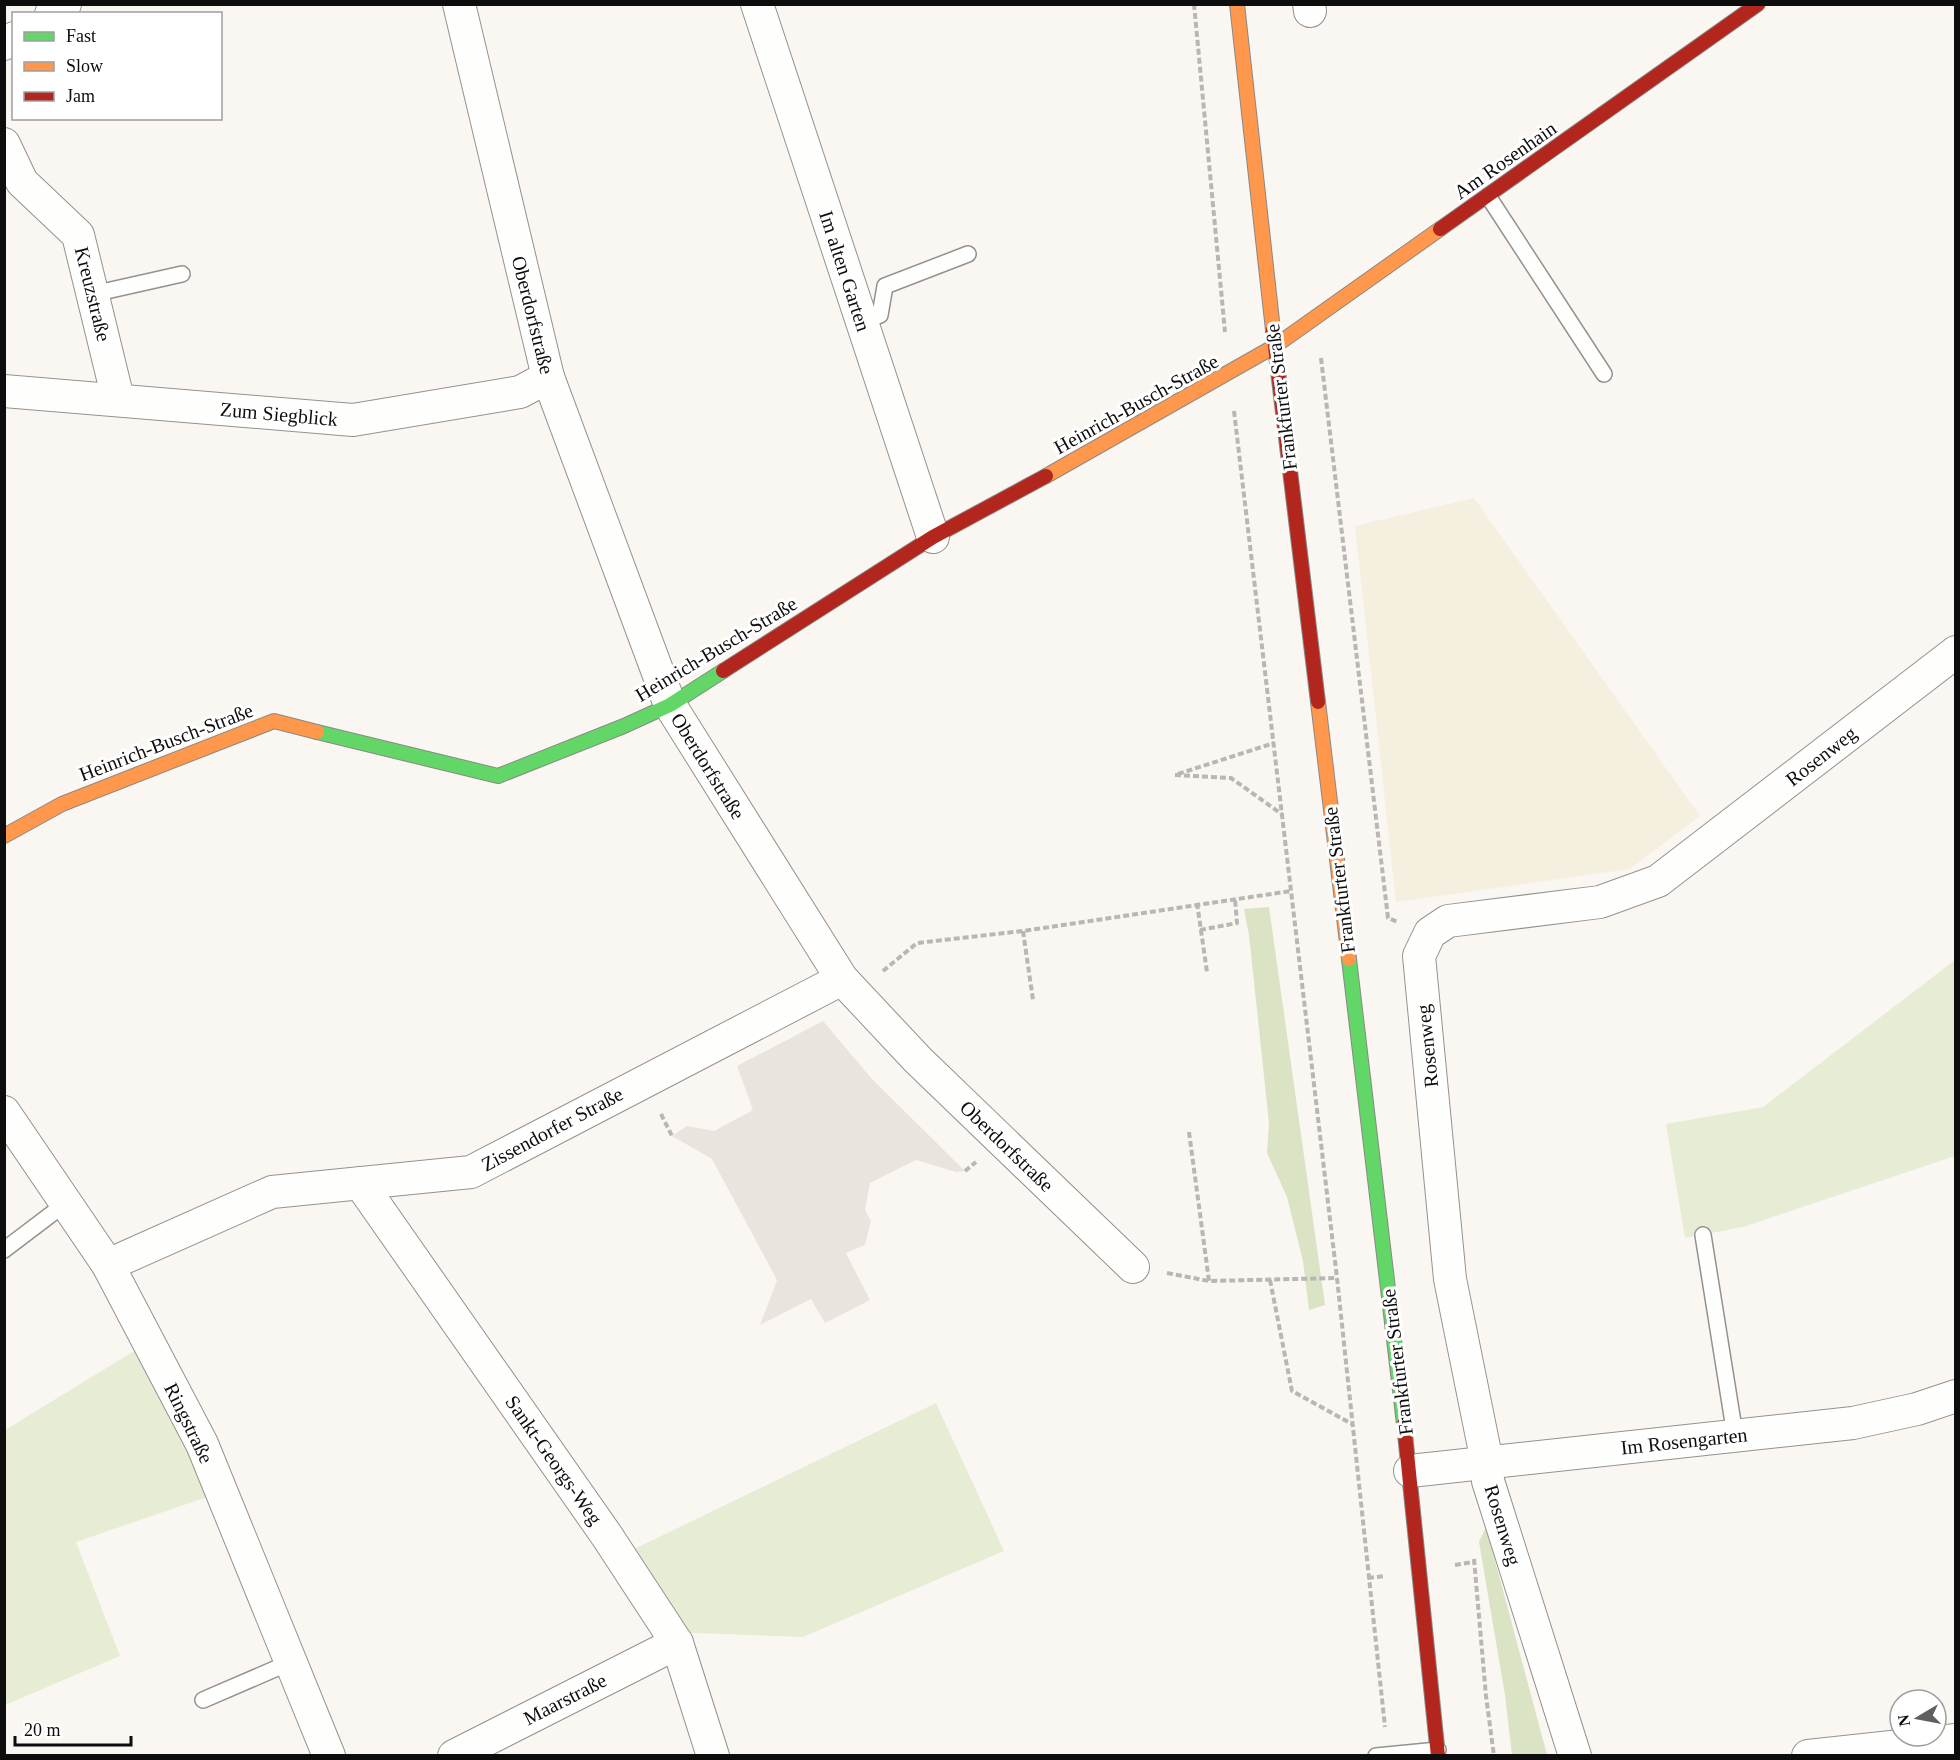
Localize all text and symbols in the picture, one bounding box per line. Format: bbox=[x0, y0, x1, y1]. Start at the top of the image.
legend bbox=[12, 12, 222, 120]
text: Fast bbox=[66, 26, 96, 46]
text: Slow bbox=[66, 56, 103, 76]
text: Jam bbox=[66, 86, 95, 106]
street label: Am Rosenhain bbox=[1450, 117, 1560, 203]
street label: Im alten Garten bbox=[815, 208, 875, 334]
street label: Kreuzstraße bbox=[71, 244, 115, 344]
street label: Oberdorfstraße bbox=[508, 254, 558, 377]
street label: Frankfurter Straße bbox=[1261, 323, 1301, 471]
street label: Heinrich-Busch-Straße bbox=[1050, 350, 1222, 458]
street label: Zum Siegblick bbox=[219, 398, 339, 431]
street label: Heinrich-Busch-Straße bbox=[631, 592, 801, 706]
street label: Heinrich-Busch-Straße bbox=[76, 699, 256, 785]
street label: Oberdorfstraße bbox=[667, 709, 749, 823]
street label: Rosenweg bbox=[1781, 722, 1861, 791]
street label: Frankfurter Straße bbox=[1319, 806, 1359, 954]
street label: Rosenweg bbox=[1412, 1003, 1443, 1089]
street label: Zissendorfer Straße bbox=[477, 1082, 627, 1176]
street label: Oberdorfstraße bbox=[956, 1096, 1058, 1196]
street label: Frankfurter Straße bbox=[1377, 1288, 1417, 1436]
street label: Ringstraße bbox=[159, 1379, 218, 1467]
street label: Sankt-Georgs-Weg bbox=[500, 1391, 607, 1529]
street label: Im Rosengarten bbox=[1620, 1423, 1748, 1460]
street label: Rosenweg bbox=[1479, 1482, 1526, 1568]
street label: Maarstraße bbox=[520, 1669, 610, 1729]
north arrow bbox=[1888, 1688, 1948, 1748]
scale bar bbox=[15, 1709, 130, 1747]
text: N bbox=[1894, 1713, 1913, 1728]
text: 20 m bbox=[24, 1720, 61, 1740]

